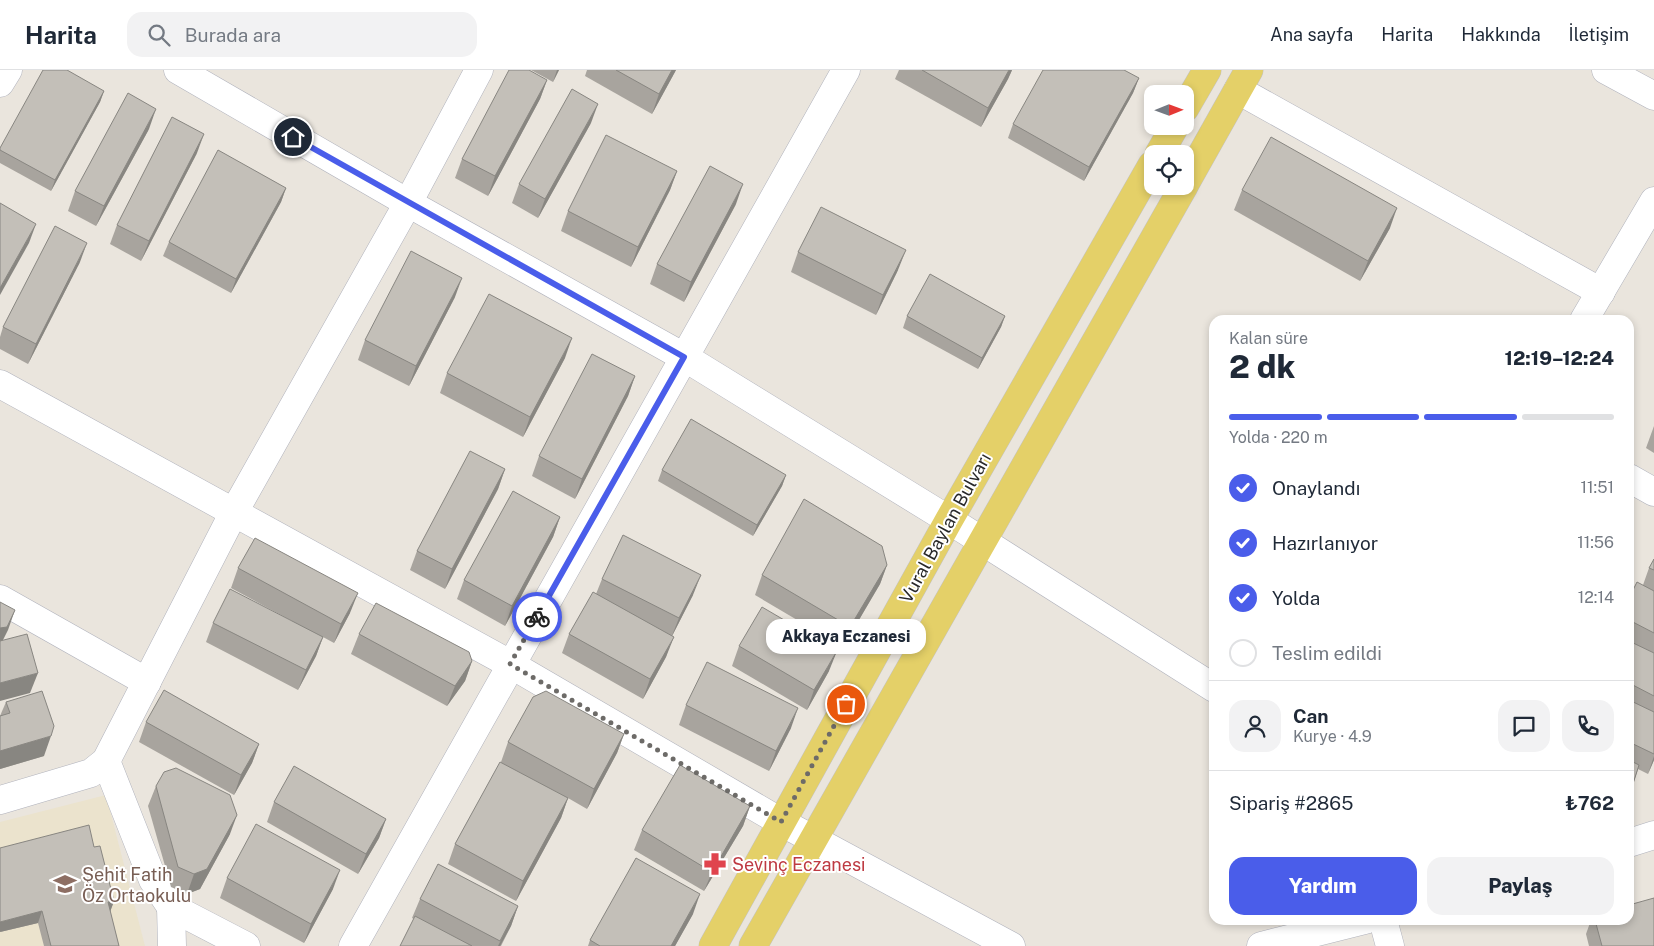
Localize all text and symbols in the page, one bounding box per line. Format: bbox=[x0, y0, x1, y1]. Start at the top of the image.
search box bbox=[127, 12, 477, 57]
text: Harita bbox=[25, 21, 97, 49]
icon: search bbox=[145, 21, 173, 49]
text: Burada ara bbox=[185, 24, 281, 46]
text: Ana sayfa bbox=[1270, 24, 1353, 45]
text: Harita bbox=[1381, 24, 1433, 45]
text: Hakkında bbox=[1461, 24, 1541, 45]
text: İletişim bbox=[1569, 24, 1629, 45]
north arrow bbox=[1144, 85, 1194, 135]
map controls bbox=[1144, 85, 1194, 195]
pin bbox=[272, 116, 314, 158]
icon: home bbox=[279, 123, 307, 151]
button: locate bbox=[1144, 145, 1194, 195]
text: Kalan süre bbox=[1229, 329, 1308, 348]
text: 12:19–12:24 bbox=[1505, 347, 1614, 369]
text: 2 dk bbox=[1229, 348, 1295, 385]
text: Yolda · 220 m bbox=[1229, 428, 1328, 447]
street label: Vural Baylan Bulvarı bbox=[895, 449, 995, 607]
icon: check bbox=[1229, 474, 1257, 502]
text: Onaylandı bbox=[1272, 477, 1360, 499]
text: 11:51 bbox=[1581, 478, 1614, 497]
icon: check bbox=[1229, 529, 1257, 557]
text: Hazırlanıyor bbox=[1272, 532, 1378, 554]
text: 11:56 bbox=[1577, 533, 1614, 552]
icon: check bbox=[1229, 584, 1257, 612]
text: Yolda bbox=[1272, 587, 1320, 609]
text: 12:14 bbox=[1578, 588, 1614, 607]
courier bbox=[512, 592, 562, 642]
icon: bike bbox=[523, 603, 551, 631]
callout: Akkaya Eczanesi bbox=[766, 619, 926, 654]
text: Akkaya Eczanesi bbox=[782, 627, 910, 646]
text: Teslim edildi bbox=[1272, 642, 1382, 664]
pin bbox=[825, 683, 867, 725]
icon: bag bbox=[832, 690, 860, 718]
button: person bbox=[1229, 700, 1281, 752]
button: chat bbox=[1498, 700, 1550, 752]
button: phone bbox=[1562, 700, 1614, 752]
text: Can bbox=[1293, 705, 1328, 727]
text: Kurye · 4.9 bbox=[1293, 727, 1372, 746]
text: Sipariş #2865 bbox=[1229, 792, 1353, 814]
text: ₺762 bbox=[1565, 792, 1614, 814]
pharmacy icon: Sevinç Eczanesi bbox=[702, 851, 728, 877]
place label: Sevinç Eczanesi bbox=[732, 854, 865, 875]
button: Yardım bbox=[1229, 857, 1417, 915]
button: Paylaş bbox=[1427, 857, 1614, 915]
place label: Şehit Fatih Öz Ortaokulu bbox=[82, 864, 191, 906]
school or university icon: Şehit Fatih Öz Ortaokulu bbox=[52, 871, 78, 897]

